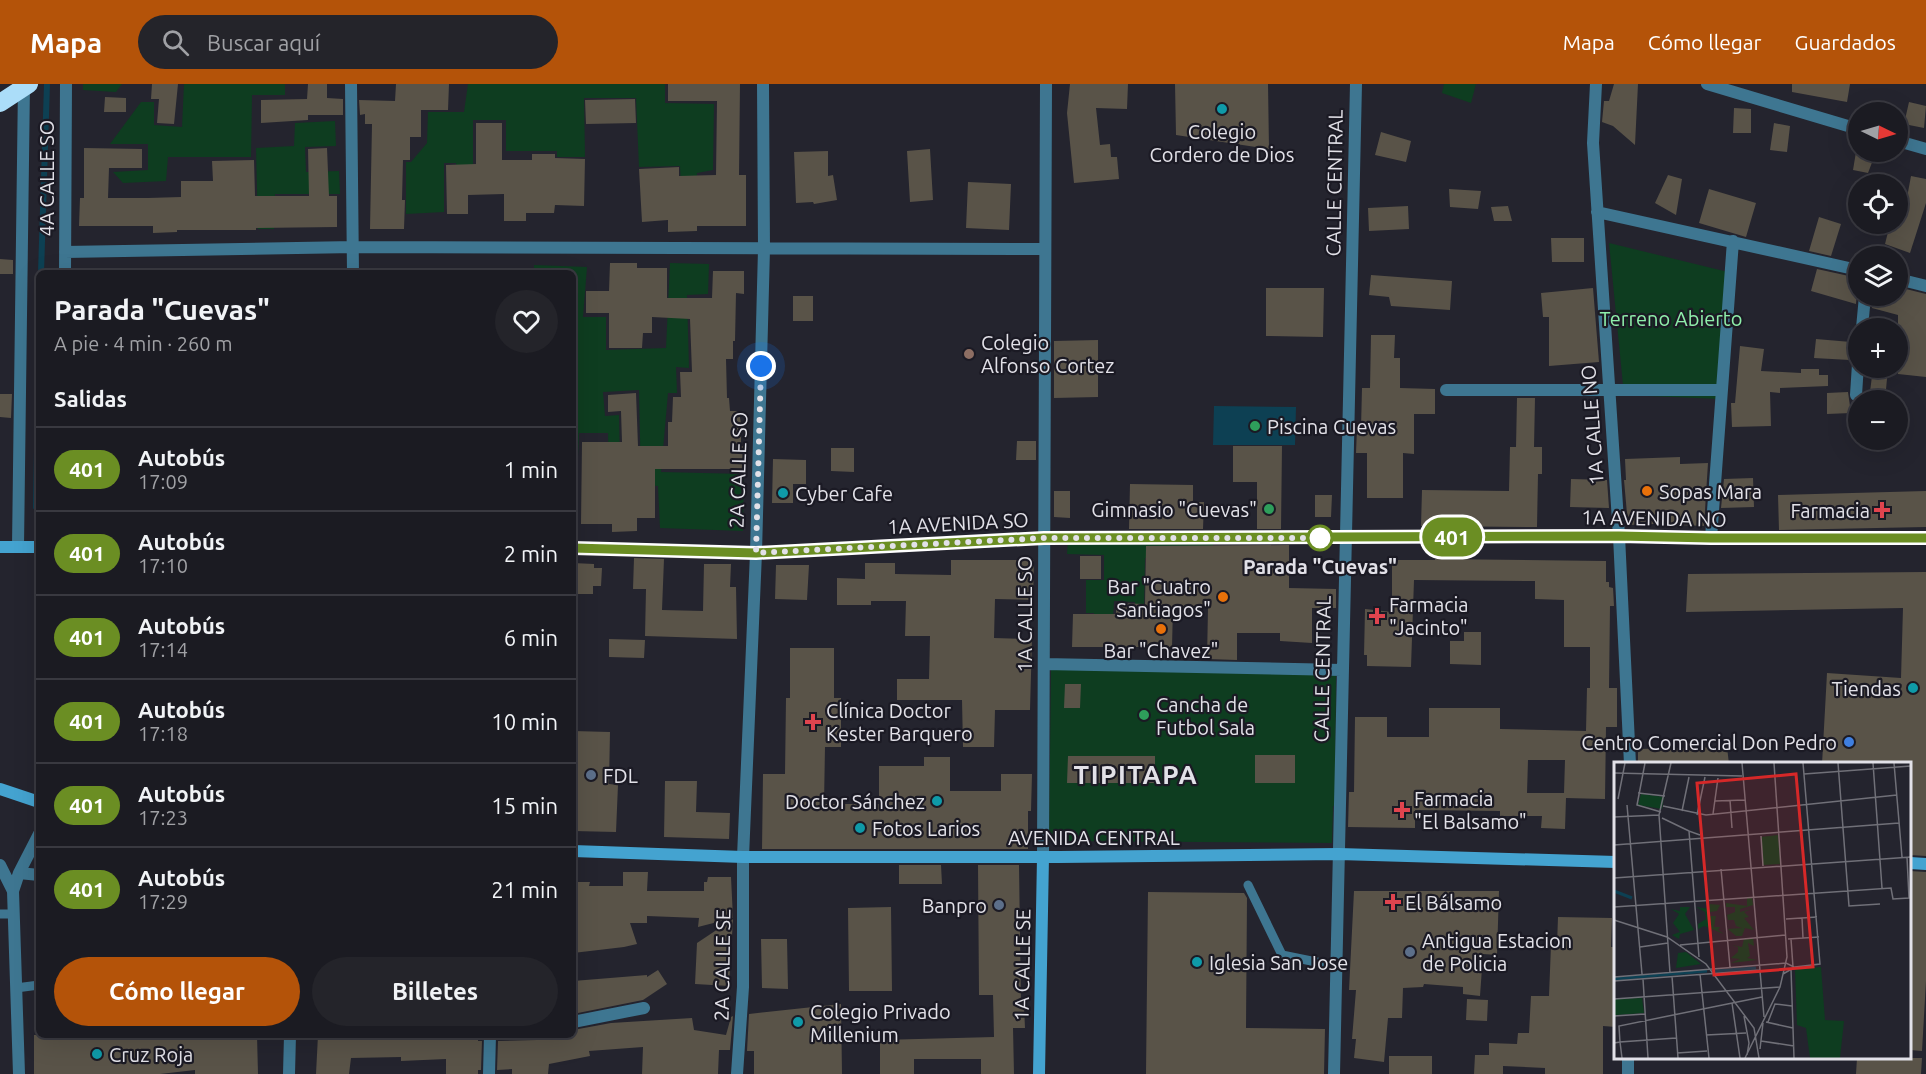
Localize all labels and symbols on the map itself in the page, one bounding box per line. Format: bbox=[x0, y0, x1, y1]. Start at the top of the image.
marker: Colegio Cordero de Dios bbox=[1215, 102, 1229, 116]
north arrow bbox=[1848, 102, 1908, 162]
street label: CALLE CENTRAL bbox=[1321, 109, 1347, 257]
street label: 4A CALLE SO bbox=[35, 120, 58, 236]
place label: Colegio Cordero de Dios bbox=[1150, 120, 1294, 166]
park label: Terreno Abierto bbox=[1600, 307, 1742, 330]
place label: Colegio Alfonso Cortez bbox=[981, 331, 1115, 377]
marker: Colegio Alfonso Cortez bbox=[962, 347, 976, 361]
your location bbox=[746, 351, 776, 381]
street label: 1A CALLE NO bbox=[1576, 364, 1608, 486]
street label: 2A CALLE SO bbox=[724, 411, 752, 529]
place label: Piscina Cuevas bbox=[1267, 415, 1396, 438]
marker: Piscina Cuevas bbox=[1248, 419, 1262, 433]
place label: Sopas Mara bbox=[1659, 480, 1762, 503]
place label: Cyber Cafe bbox=[795, 482, 893, 505]
marker: Sopas Mara bbox=[1640, 484, 1654, 498]
marker: Cyber Cafe bbox=[776, 486, 790, 500]
place label: Gimnasio "Cuevas" bbox=[1091, 498, 1257, 521]
place label: Farmacia bbox=[1790, 499, 1870, 522]
marker: Gimnasio "Cuevas" bbox=[1262, 502, 1276, 516]
marker: Farmacia bbox=[1875, 503, 1889, 517]
street label: 1A AVENIDA NO bbox=[1581, 505, 1727, 531]
street label: 1A AVENIDA SO bbox=[887, 508, 1029, 538]
line badge: 401 bbox=[1418, 518, 1486, 556]
marker: Parada "Cuevas" bbox=[1307, 525, 1333, 551]
place label: Parada "Cuevas" bbox=[1243, 555, 1397, 578]
street label: 1A CALLE SO bbox=[1013, 556, 1036, 672]
place label: Bar "Cuatro Santiagos" bbox=[1107, 575, 1211, 621]
marker: Bar "Cuatro Santiagos" bbox=[1216, 590, 1230, 604]
place label: Farmacia "Jacinto" bbox=[1389, 593, 1469, 639]
street label: CALLE CENTRAL bbox=[1309, 595, 1335, 743]
marker: Farmacia "Jacinto" bbox=[1370, 609, 1384, 623]
marker: Bar "Chavez" bbox=[1154, 622, 1168, 636]
place label: Bar "Chavez" bbox=[1104, 639, 1218, 662]
place label: Tiendas bbox=[1831, 677, 1901, 700]
marker: Tiendas bbox=[1906, 681, 1920, 695]
place label: Cancha de Futbol Sala bbox=[1156, 693, 1255, 739]
place label: Clínica Doctor Kester Barquero bbox=[826, 699, 973, 745]
marker: Cancha de Futbol Sala bbox=[1137, 708, 1151, 722]
marker: Clínica Doctor Kester Barquero bbox=[804, 713, 822, 731]
place label: Centro Comercial Don Pedro bbox=[1581, 731, 1837, 754]
marker: Centro Comercial Don Pedro bbox=[1842, 735, 1856, 749]
district label: TIPITAPA bbox=[1074, 760, 1198, 789]
inset map bbox=[1614, 762, 1911, 1059]
place label: FDL bbox=[603, 764, 638, 787]
marker: FDL bbox=[584, 768, 598, 782]
place label: Farmacia "El Balsamo" bbox=[1414, 787, 1527, 833]
place label: Doctor Sánchez bbox=[785, 790, 925, 813]
marker: Doctor Sánchez bbox=[930, 794, 944, 808]
marker: Farmacia "El Balsamo" bbox=[1395, 803, 1409, 817]
place label: Fotos Larios bbox=[872, 817, 980, 840]
marker: Fotos Larios bbox=[853, 821, 867, 835]
street label: AVENIDA CENTRAL bbox=[1008, 826, 1180, 849]
place label: El Bálsamo bbox=[1405, 891, 1502, 914]
place label: Banpro bbox=[922, 894, 987, 917]
marker: El Bálsamo bbox=[1386, 895, 1400, 909]
marker: Banpro bbox=[992, 898, 1006, 912]
street label: 2A CALLE SE bbox=[710, 909, 734, 1021]
street label: 1A CALLE SE bbox=[1010, 909, 1034, 1021]
place label: Antigua Estacion de Policia bbox=[1422, 929, 1572, 975]
marker: Antigua Estacion de Policia bbox=[1403, 945, 1417, 959]
place label: Iglesia San Jose bbox=[1209, 951, 1348, 974]
marker: Iglesia San Jose bbox=[1190, 955, 1204, 969]
place label: Colegio Privado Millenium bbox=[810, 1000, 951, 1046]
marker: Colegio Privado Millenium bbox=[791, 1015, 805, 1029]
place label: Cruz Roja bbox=[109, 1043, 193, 1066]
marker: Cruz Roja bbox=[90, 1047, 104, 1061]

